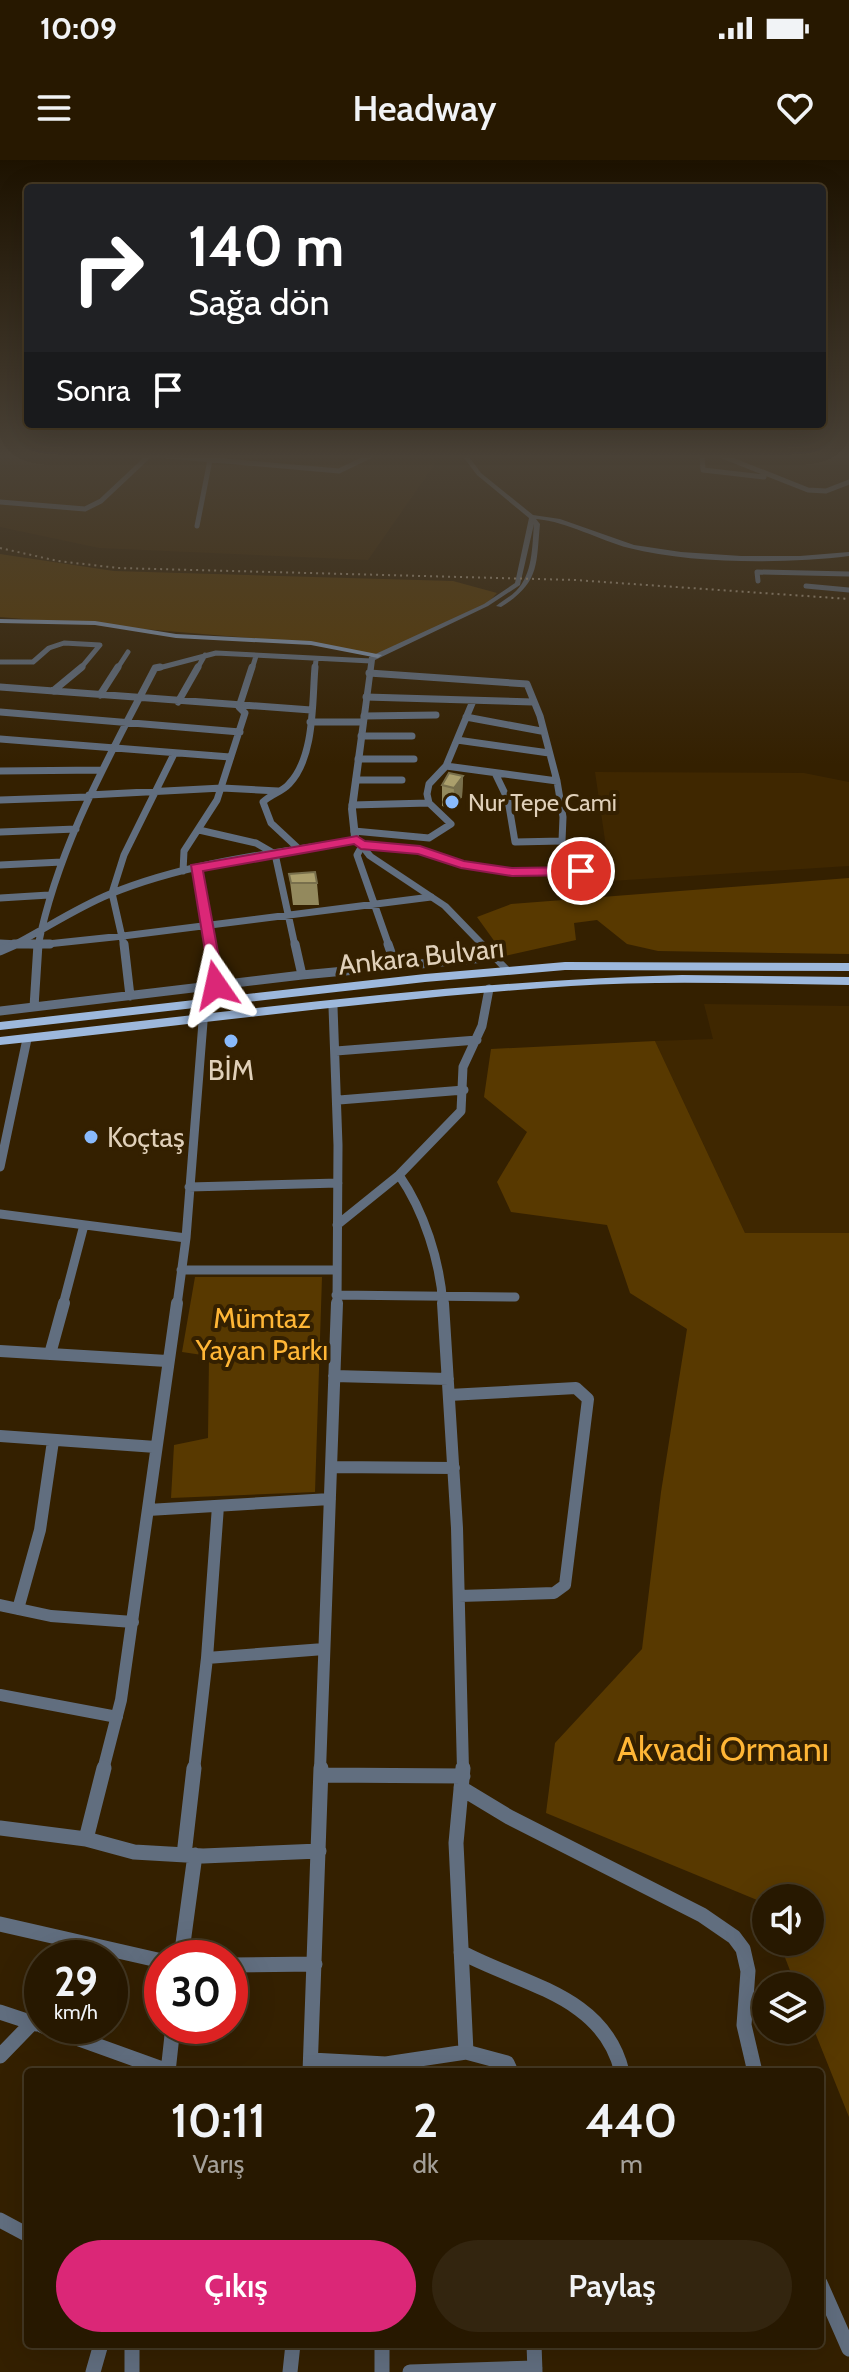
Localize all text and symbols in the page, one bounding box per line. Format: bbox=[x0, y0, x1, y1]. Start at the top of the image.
text: 10:09 bbox=[40, 10, 117, 47]
icon: menu bbox=[32, 86, 76, 130]
text: Headway bbox=[353, 86, 496, 130]
icon: heart bbox=[773, 86, 817, 130]
text: 140 m bbox=[188, 212, 344, 280]
icon: right bbox=[56, 216, 160, 320]
text: Sağa dön bbox=[188, 280, 330, 324]
icon: arrive bbox=[146, 368, 190, 412]
text: Sonra bbox=[56, 372, 130, 409]
place label: Nur Tepe Cami bbox=[468, 788, 617, 817]
marker: Nur Tepe Cami bbox=[443, 793, 461, 811]
pin bbox=[547, 837, 615, 905]
icon: arrive bbox=[559, 849, 603, 893]
street label: Ankara Bulvarı bbox=[336, 930, 506, 982]
position arrow bbox=[174, 943, 258, 1027]
marker: BİM bbox=[222, 1032, 240, 1050]
place label: BİM bbox=[208, 1053, 254, 1087]
place label: Koçtaş bbox=[107, 1120, 184, 1154]
marker: Koçtaş bbox=[82, 1128, 100, 1146]
park label: Mümtaz Yayan Parkı bbox=[195, 1301, 328, 1367]
park label: Akvadi Ormanı bbox=[617, 1728, 829, 1770]
map controls bbox=[752, 1884, 824, 2044]
button: sound bbox=[752, 1884, 824, 1956]
speed limit sign: 30 bbox=[144, 1940, 248, 2044]
text: 29 bbox=[54, 1957, 98, 2006]
button: layers bbox=[752, 1972, 824, 2044]
text: km/h bbox=[54, 2000, 98, 2024]
text: 10:11 bbox=[171, 2091, 266, 2149]
text: 2 bbox=[413, 2091, 438, 2149]
text: 440 bbox=[585, 2091, 677, 2149]
text: Varış bbox=[192, 2148, 244, 2180]
text: dk bbox=[413, 2148, 439, 2180]
text: m bbox=[620, 2148, 643, 2180]
button: Çıkış bbox=[56, 2240, 416, 2332]
button: Paylaş bbox=[432, 2240, 792, 2332]

